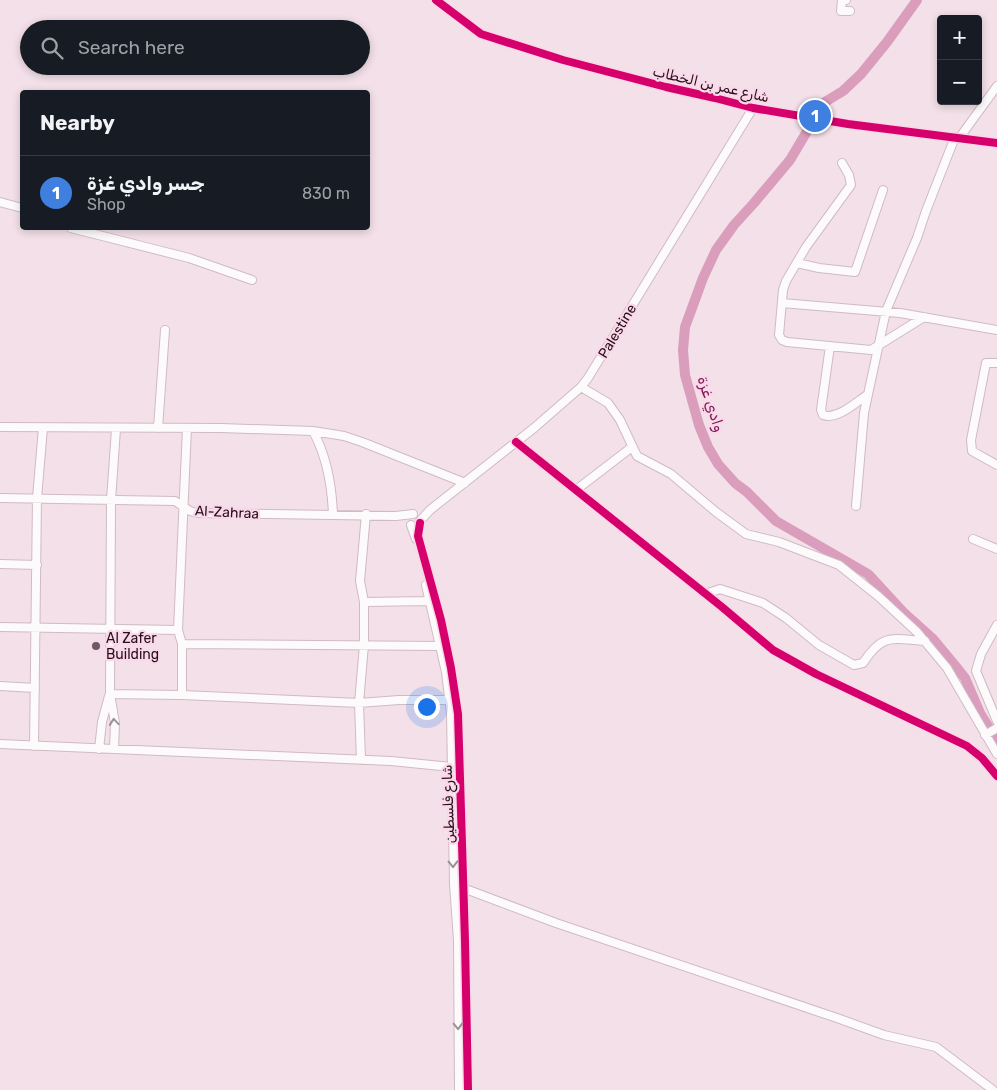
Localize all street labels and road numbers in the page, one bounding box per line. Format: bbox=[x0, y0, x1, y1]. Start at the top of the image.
street label: شارع عمر بن الخطاب bbox=[651, 63, 771, 108]
street label: Palestine bbox=[595, 301, 640, 361]
street label: Al-Zahraa bbox=[194, 502, 260, 523]
street label: شارع فلسطين bbox=[439, 764, 460, 844]

